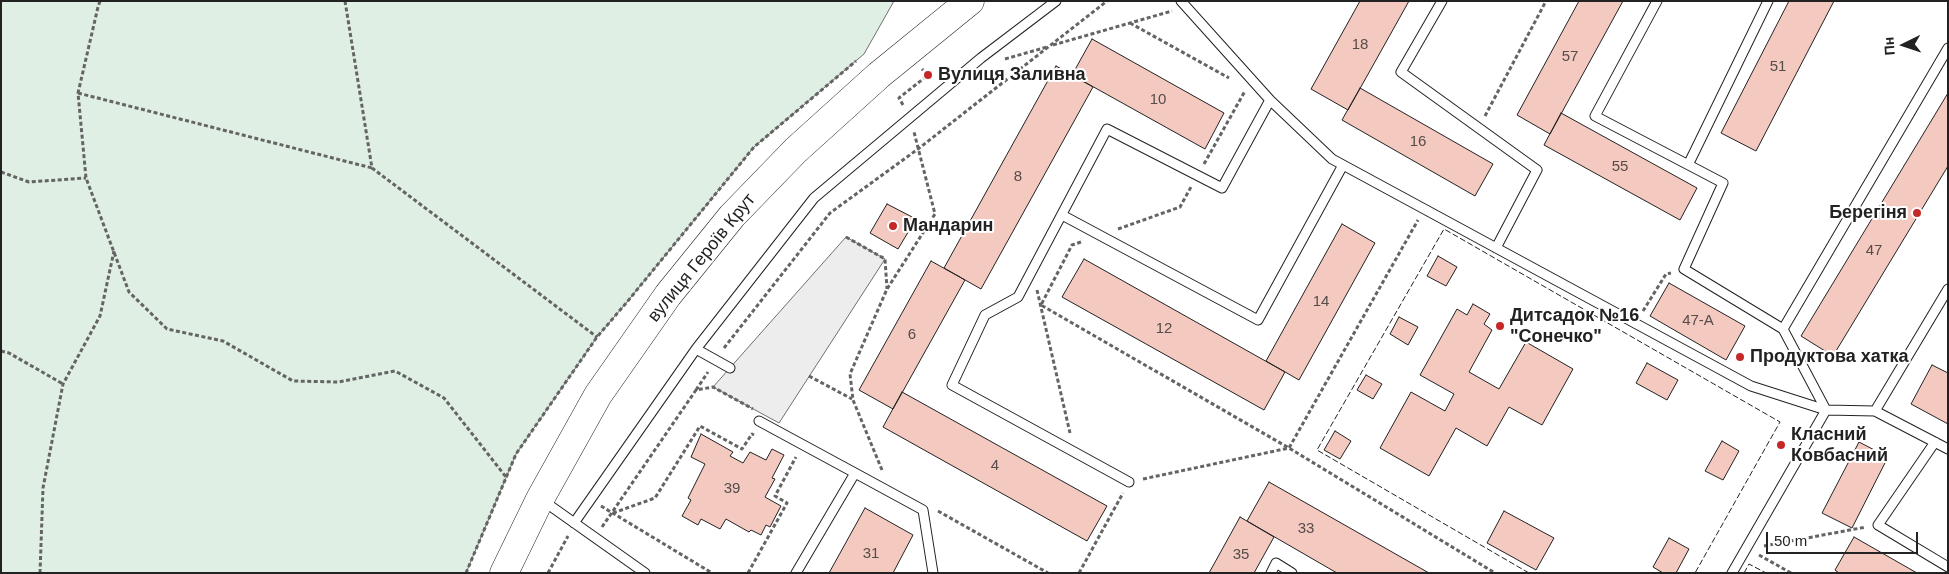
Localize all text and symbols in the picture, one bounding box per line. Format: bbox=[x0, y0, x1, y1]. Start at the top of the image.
north arrow bbox=[1879, 20, 1929, 70]
house number: 18 bbox=[1352, 36, 1368, 54]
text: Пн bbox=[1880, 36, 1898, 56]
house number: 57 bbox=[1562, 48, 1578, 66]
house number: 51 bbox=[1770, 58, 1786, 76]
place label: Вулиця Заливна bbox=[938, 64, 1086, 86]
marker: Вулиця Заливна bbox=[922, 69, 934, 81]
house number: 10 bbox=[1150, 91, 1166, 109]
house number: 16 bbox=[1410, 133, 1426, 151]
house number: 55 bbox=[1612, 158, 1628, 176]
house number: 8 bbox=[1014, 168, 1022, 186]
street label: вулиця Героїв Крут bbox=[644, 189, 760, 327]
place label: Берегіня bbox=[1829, 202, 1907, 224]
marker: Берегіня bbox=[1911, 207, 1923, 219]
place label: Мандарин bbox=[903, 215, 993, 237]
marker: Мандарин bbox=[887, 220, 899, 232]
house number: 47 bbox=[1866, 242, 1882, 260]
house number: 14 bbox=[1313, 293, 1329, 311]
place label: Дитсадок №16 "Сонечко" bbox=[1510, 305, 1639, 348]
house number: 47-А bbox=[1682, 312, 1714, 330]
house number: 12 bbox=[1156, 320, 1172, 338]
marker: Дитсадок №16 "Сонечко" bbox=[1494, 320, 1506, 332]
house number: 6 bbox=[908, 326, 916, 344]
place label: Продуктова хатка bbox=[1750, 346, 1909, 368]
marker: Продуктова хатка bbox=[1734, 351, 1746, 363]
place label: Класний Ковбасний bbox=[1791, 424, 1888, 466]
marker: Класний Ковбасний bbox=[1775, 439, 1787, 451]
house number: 4 bbox=[991, 457, 999, 475]
house number: 39 bbox=[724, 480, 740, 498]
house number: 33 bbox=[1298, 520, 1314, 538]
scale bar bbox=[1769, 522, 1922, 554]
text: 50 m bbox=[1774, 532, 1807, 549]
house number: 31 bbox=[863, 545, 879, 563]
house number: 35 bbox=[1233, 546, 1249, 564]

